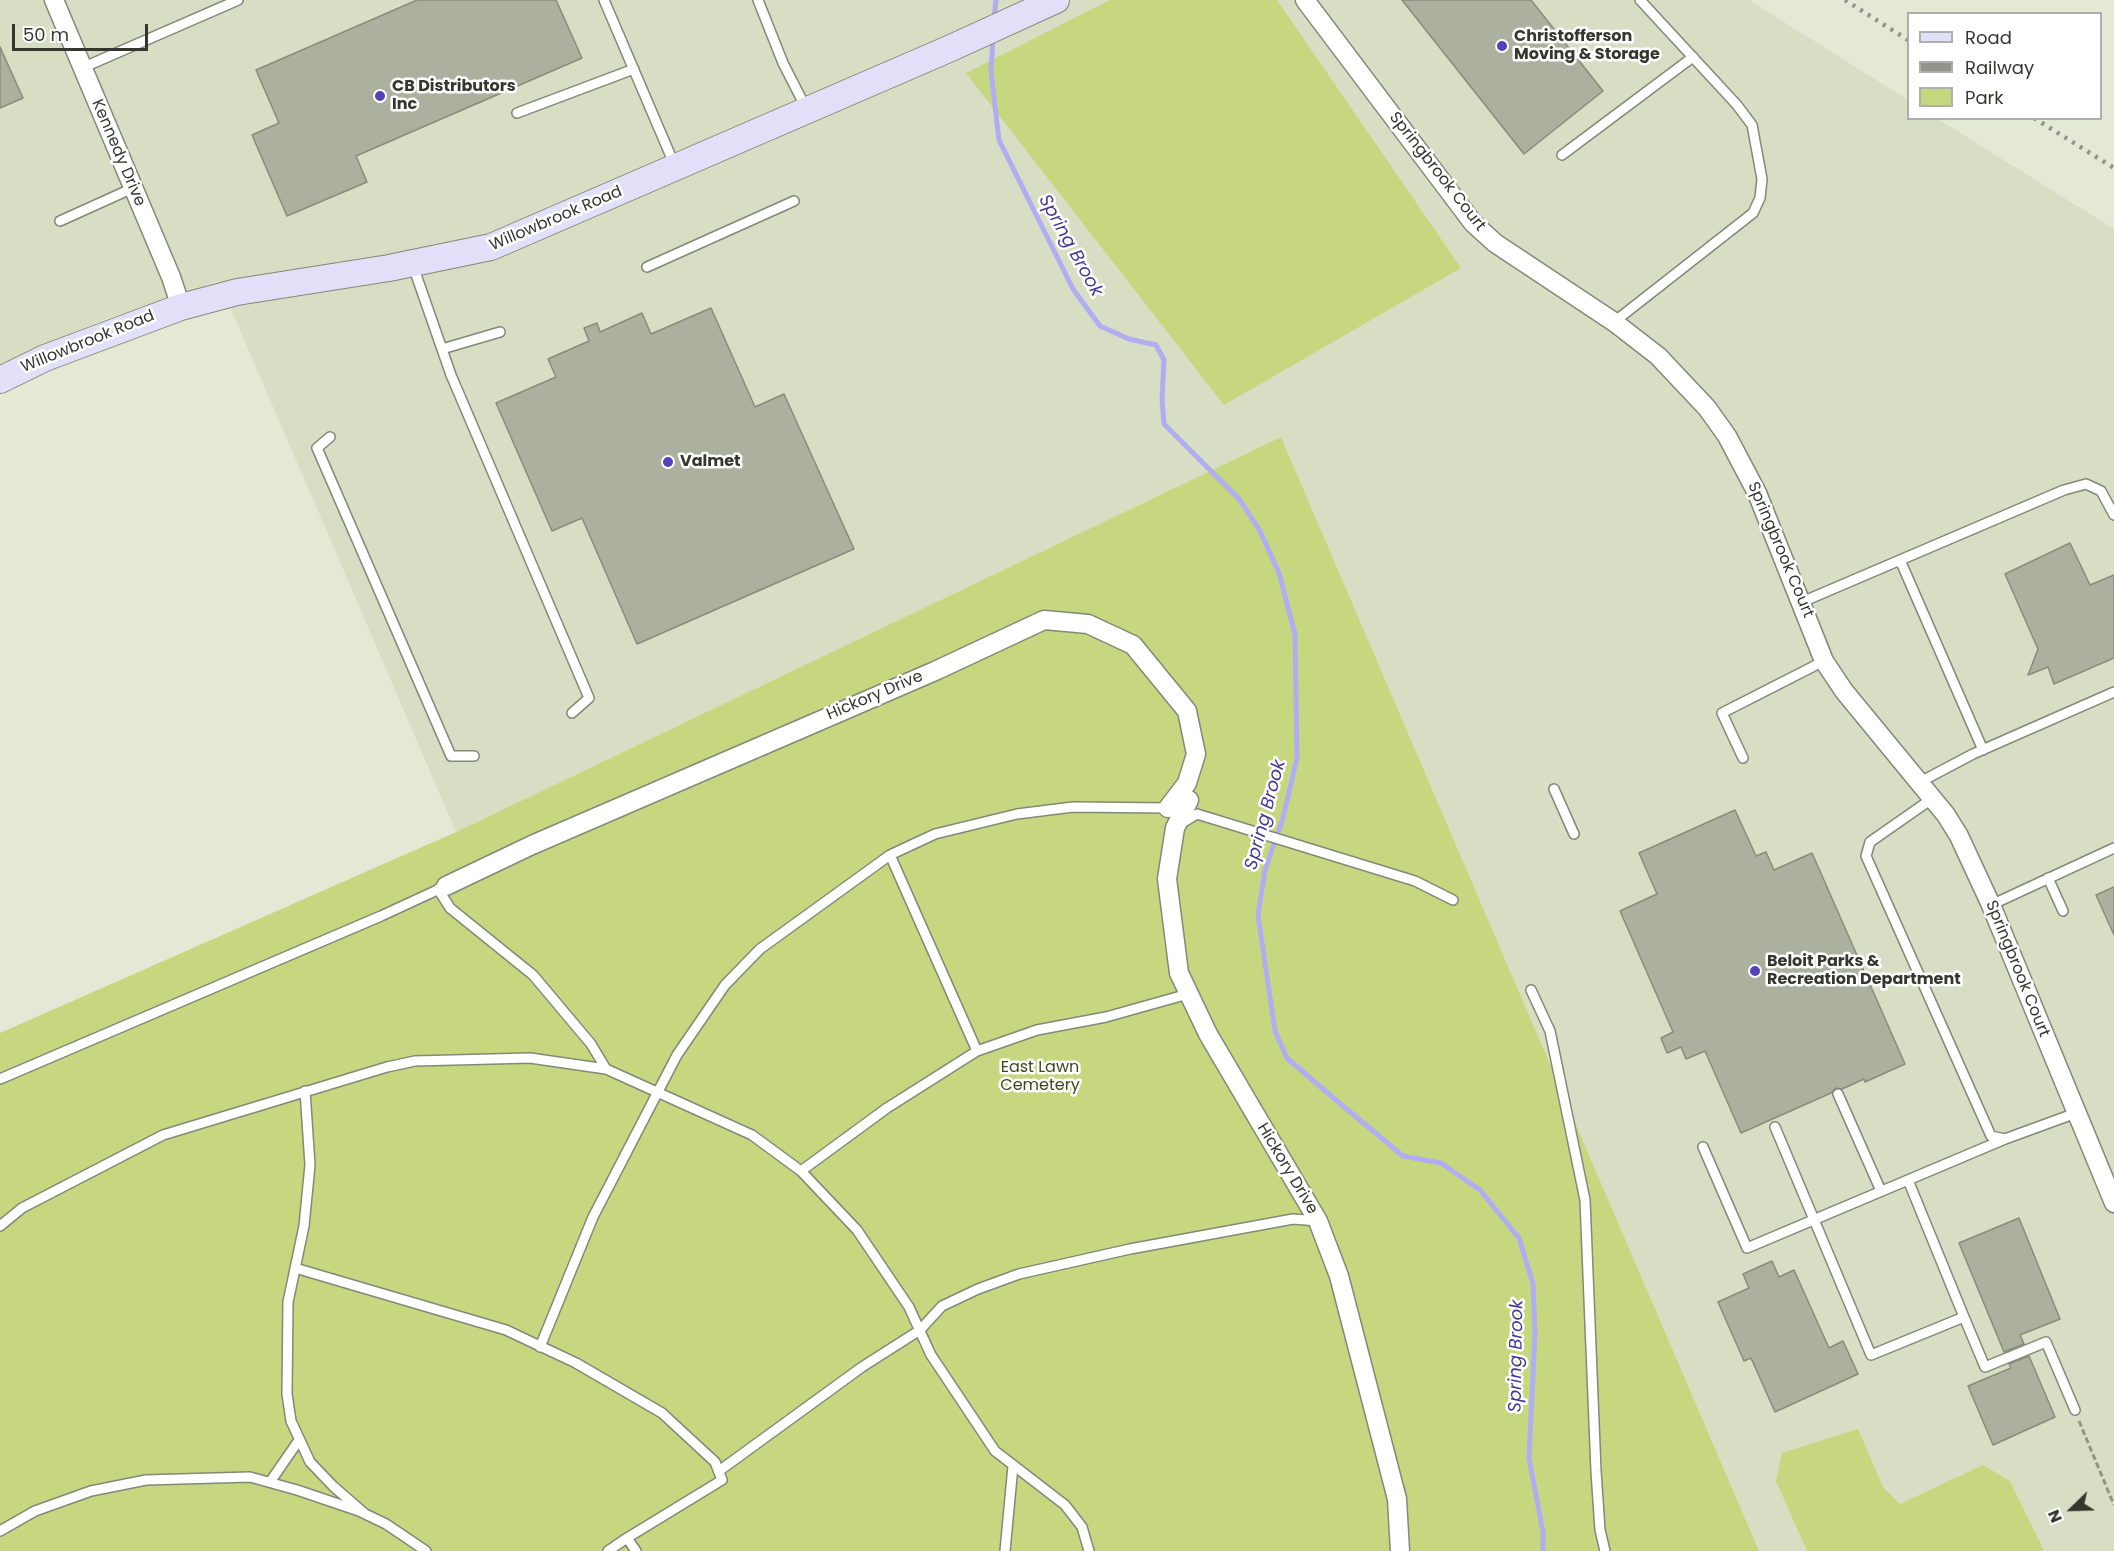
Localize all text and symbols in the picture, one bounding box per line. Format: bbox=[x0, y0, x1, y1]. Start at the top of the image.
scale bar bbox=[15, 12, 152, 50]
legend bbox=[1907, 12, 2102, 120]
text: 50 m bbox=[23, 22, 69, 47]
text: Road bbox=[1965, 25, 2012, 50]
place label: Christofferson Moving & Storage bbox=[1514, 27, 1660, 65]
marker: Christofferson Moving & Storage bbox=[1495, 39, 1509, 53]
text: Railway bbox=[1965, 55, 2034, 80]
place label: CB Distributors Inc bbox=[392, 77, 516, 115]
text: Park bbox=[1965, 85, 2004, 110]
marker: CB Distributors Inc bbox=[373, 89, 387, 103]
street label: Kennedy Drive bbox=[87, 97, 149, 209]
street label: Springbrook Court bbox=[1385, 109, 1489, 235]
street label: Willowbrook Road bbox=[487, 182, 625, 256]
water label: Spring Brook bbox=[1033, 191, 1107, 301]
street label: Willowbrook Road bbox=[18, 306, 158, 378]
place label: Valmet bbox=[680, 452, 741, 472]
marker: Valmet bbox=[661, 455, 675, 469]
street label: Springbrook Court bbox=[1743, 479, 1817, 621]
street label: Hickory Drive bbox=[824, 667, 926, 725]
water label: Spring Brook bbox=[1241, 758, 1291, 872]
street label: Springbrook Court bbox=[1981, 898, 2053, 1040]
place label: Beloit Parks & Recreation Department bbox=[1767, 952, 1961, 990]
marker: Beloit Parks & Recreation Department bbox=[1748, 964, 1762, 978]
park label: East Lawn Cemetery bbox=[1000, 1058, 1080, 1096]
street label: Hickory Drive bbox=[1252, 1120, 1322, 1218]
water label: Spring Brook bbox=[1505, 1299, 1529, 1413]
north arrow bbox=[2042, 1479, 2102, 1539]
text: N bbox=[2042, 1506, 2068, 1526]

